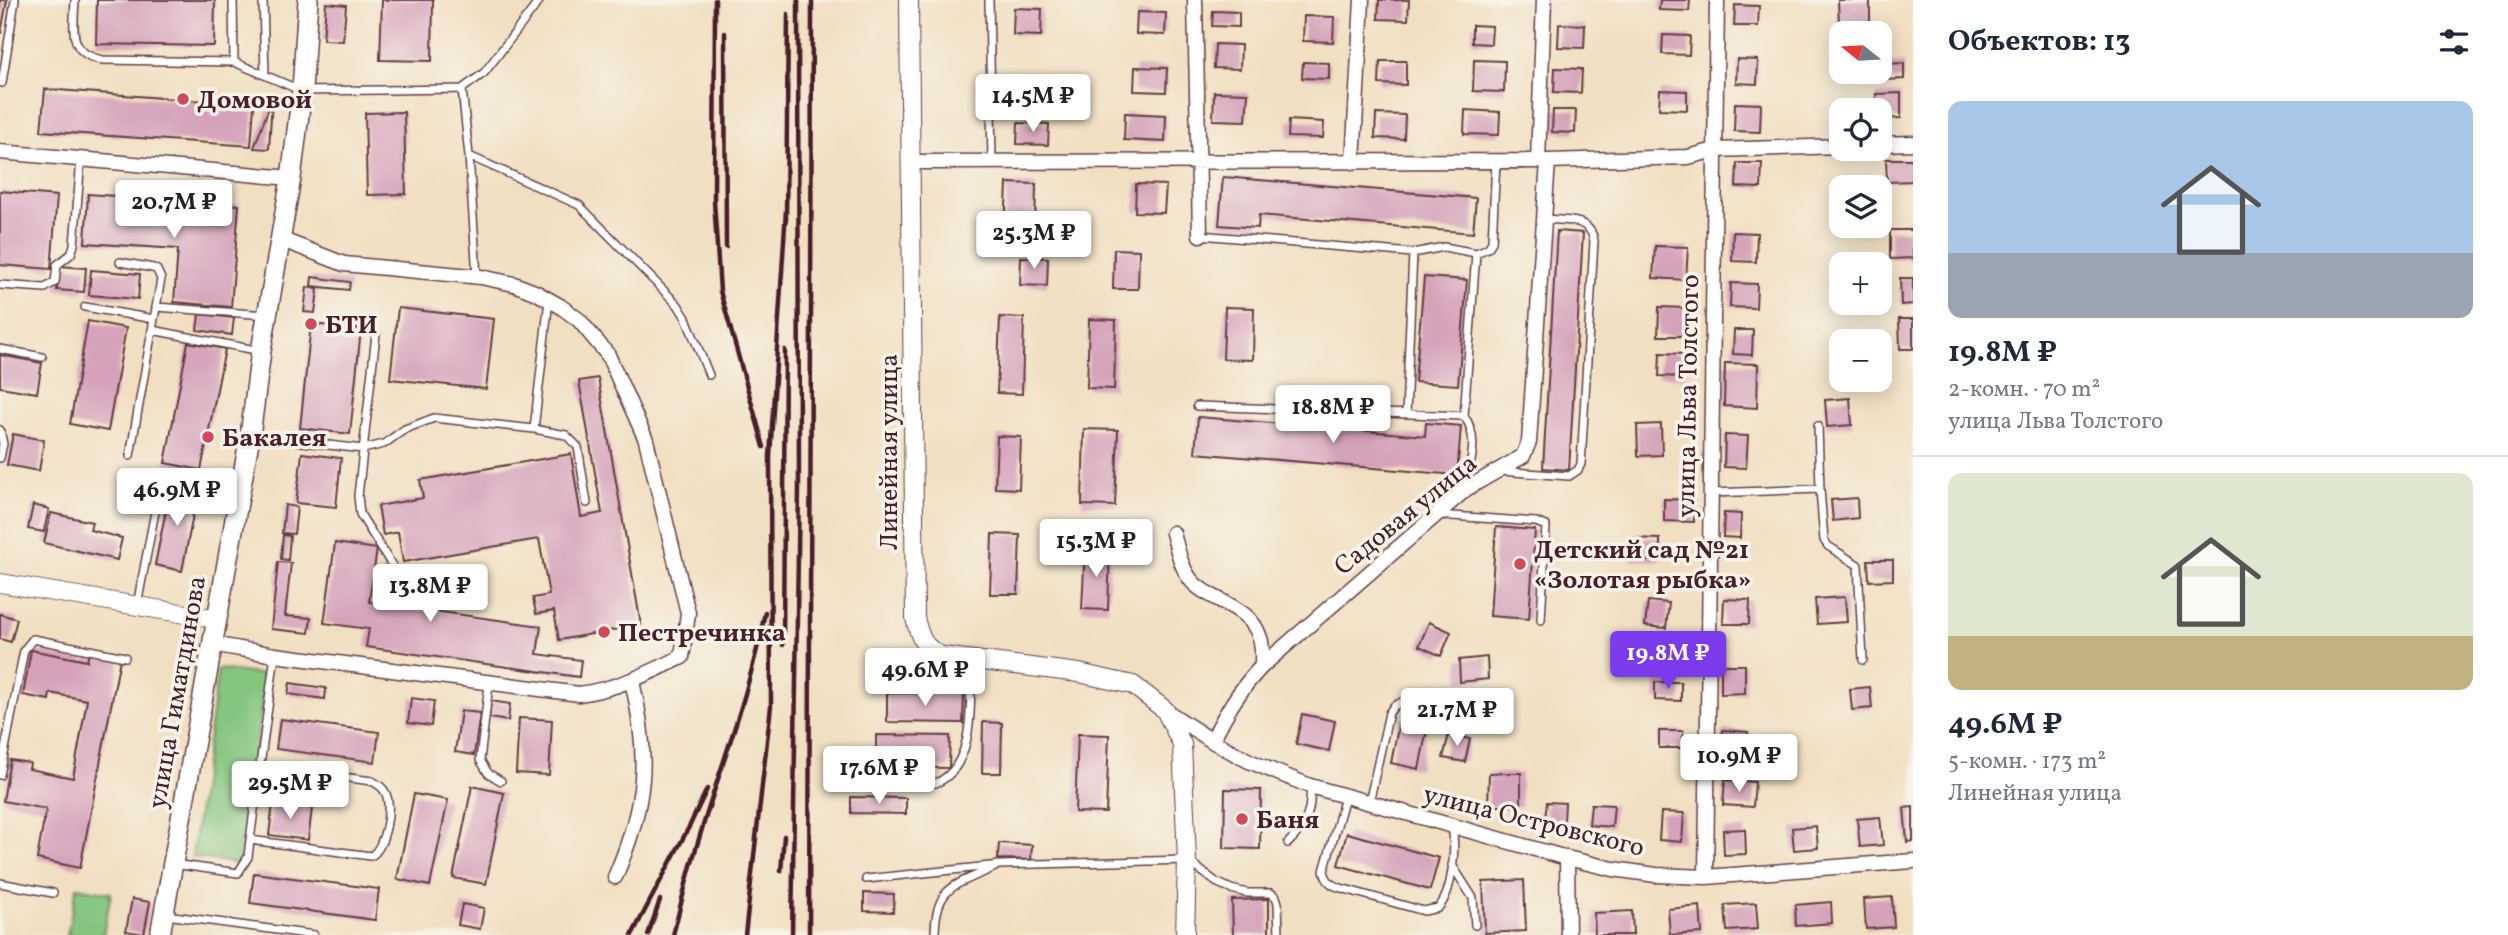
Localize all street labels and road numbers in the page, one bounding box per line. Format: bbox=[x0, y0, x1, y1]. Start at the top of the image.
street label: улица Льва Толстого bbox=[1669, 274, 1709, 518]
street label: Линейная улица bbox=[872, 354, 908, 550]
street label: Садовая улица bbox=[1327, 447, 1486, 585]
street label: улица Гиматдинова bbox=[140, 573, 216, 812]
street label: улица Островского bbox=[1419, 777, 1648, 867]

